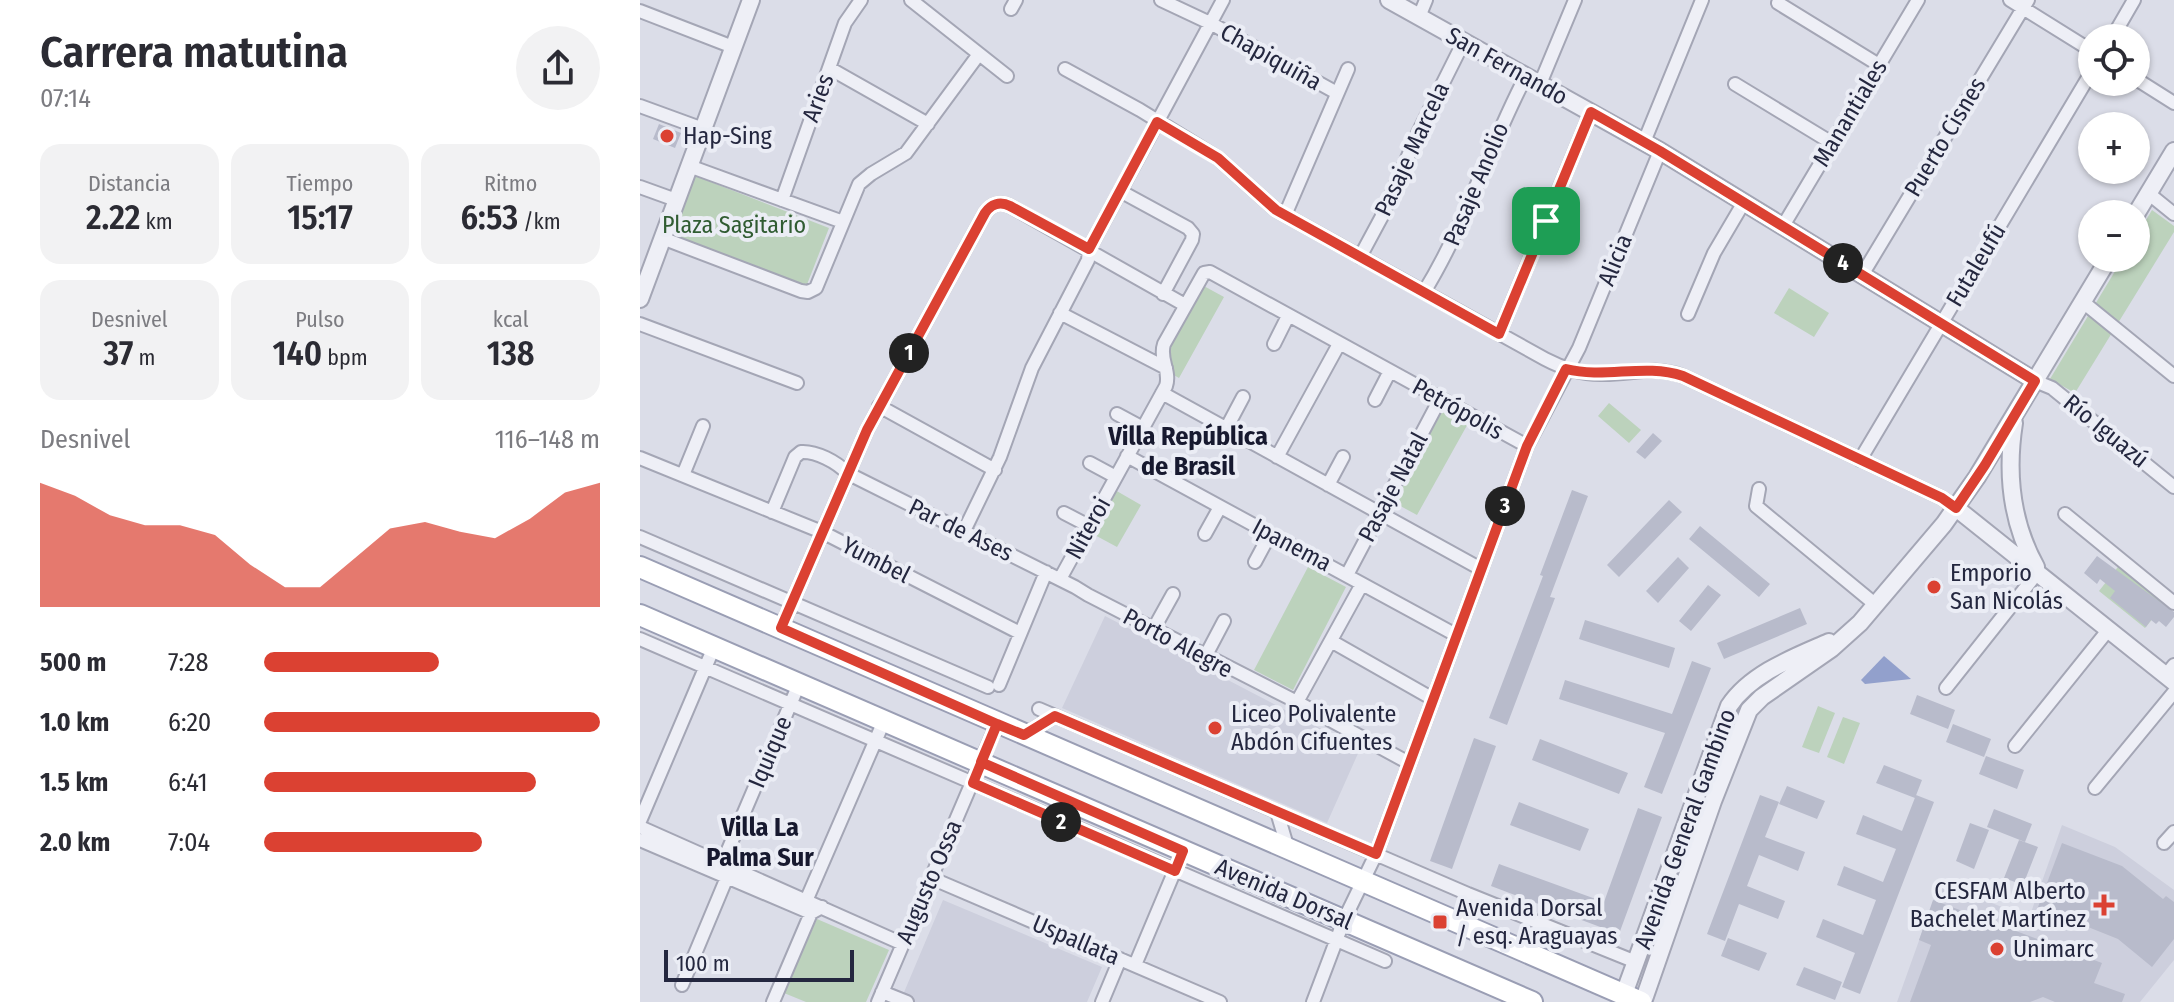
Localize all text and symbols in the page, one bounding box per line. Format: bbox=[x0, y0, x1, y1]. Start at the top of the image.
street label: Chapiquiña bbox=[1216, 18, 1326, 96]
street label: San Fernando bbox=[1441, 21, 1573, 111]
map controls bbox=[2078, 24, 2150, 272]
button: locate bbox=[2078, 24, 2150, 96]
text: Carrera matutina bbox=[40, 26, 348, 79]
button: share bbox=[516, 26, 600, 110]
street label: Manantiales bbox=[1807, 55, 1893, 171]
street label: Aries bbox=[796, 70, 840, 126]
street label: Puerto Cisnes bbox=[1899, 72, 1991, 202]
street label: Pasaje Marcela bbox=[1369, 78, 1455, 220]
text: 07:14 bbox=[40, 83, 91, 114]
button: + bbox=[2078, 112, 2150, 184]
street label: Pasaje Anolio bbox=[1438, 118, 1514, 250]
place label: Hap-Sing bbox=[683, 122, 773, 150]
marker: Hap-Sing bbox=[658, 127, 676, 145]
text: Distancia bbox=[88, 170, 171, 197]
text: Tiempo bbox=[287, 170, 353, 197]
text: Ritmo bbox=[484, 170, 537, 197]
pin bbox=[1512, 187, 1580, 255]
text: 2.22 bbox=[86, 197, 140, 238]
text: 15:17 bbox=[287, 197, 353, 238]
text: 6:53 bbox=[461, 197, 518, 238]
icon: arrive bbox=[1524, 199, 1568, 243]
button: − bbox=[2078, 200, 2150, 272]
text: km bbox=[140, 208, 173, 235]
text: /km bbox=[518, 208, 561, 235]
park label: Plaza Sagitario bbox=[662, 211, 806, 239]
street label: Futaleufú bbox=[1940, 218, 2012, 312]
street label: Alicia bbox=[1592, 230, 1638, 290]
pin: 4 bbox=[1823, 243, 1863, 283]
text: 4 bbox=[1837, 249, 1849, 276]
text: Desnivel bbox=[91, 306, 168, 333]
text: Pulso bbox=[295, 306, 345, 333]
text: kcal bbox=[493, 306, 528, 333]
text: 37 bbox=[103, 333, 133, 374]
text: 140 bbox=[272, 333, 322, 374]
text: 138 bbox=[487, 333, 535, 374]
pin: 1 bbox=[889, 333, 929, 373]
text: 1 bbox=[904, 339, 914, 366]
text: m bbox=[133, 344, 155, 371]
text: bpm bbox=[322, 344, 368, 371]
street label: Petrópolis bbox=[1408, 373, 1508, 445]
street label: Río Iguazú bbox=[2058, 388, 2154, 474]
district label: Villa República de Brasil bbox=[1107, 421, 1268, 482]
text: Desnivel bbox=[40, 424, 130, 455]
text: 116–148 m bbox=[495, 424, 600, 455]
street label: Pasaje Natal bbox=[1352, 427, 1434, 547]
pin: 3 bbox=[1485, 486, 1525, 526]
street label: Niteroi bbox=[1060, 492, 1116, 564]
text: 3 bbox=[1500, 492, 1510, 519]
street label: Par de Ases bbox=[904, 493, 1018, 567]
street label: Ipanema bbox=[1248, 513, 1336, 577]
street label: Yumbel bbox=[837, 531, 915, 589]
place label: Emporio San Nicolás bbox=[1950, 559, 2063, 615]
marker: Emporio San Nicolás bbox=[1925, 578, 1943, 596]
street label: Porto Alegre bbox=[1118, 602, 1238, 684]
text: 500 m bbox=[40, 647, 106, 678]
text: 7:28 bbox=[168, 647, 209, 678]
place label: Liceo Polivalente Abdón Cifuentes bbox=[1231, 700, 1396, 756]
street label: Avenida General Gambino bbox=[1629, 705, 1741, 953]
text: 1.0 km bbox=[40, 707, 109, 738]
text: 6:20 bbox=[168, 707, 211, 738]
street label: Iquique bbox=[742, 712, 798, 792]
marker: Liceo Polivalente Abdón Cifuentes bbox=[1206, 719, 1224, 737]
text: 1.5 km bbox=[40, 767, 108, 798]
text: 6:41 bbox=[168, 767, 208, 798]
pin: 2 bbox=[1041, 802, 1081, 842]
text: 2 bbox=[1056, 808, 1066, 835]
district label: Villa La Palma Sur bbox=[706, 812, 814, 873]
street label: Augusto Ossa bbox=[890, 816, 968, 948]
text: 2.0 km bbox=[40, 827, 110, 858]
text: 7:04 bbox=[168, 827, 210, 858]
street label: Avenida Dorsal bbox=[1211, 852, 1357, 936]
place label: CESFAM Alberto Bachelet Martínez bbox=[1910, 877, 2086, 933]
place label: Avenida Dorsal / esq. Araguayas bbox=[1456, 894, 1618, 950]
marker: CESFAM Alberto Bachelet Martínez bbox=[2093, 894, 2115, 916]
street label: Uspallata bbox=[1028, 909, 1124, 971]
marker: Avenida Dorsal / esq. Araguayas bbox=[1431, 913, 1449, 931]
place label: Unimarc bbox=[2013, 935, 2094, 963]
marker: Unimarc bbox=[1988, 940, 2006, 958]
scale bar bbox=[664, 946, 854, 982]
text: 100 m bbox=[676, 950, 730, 977]

